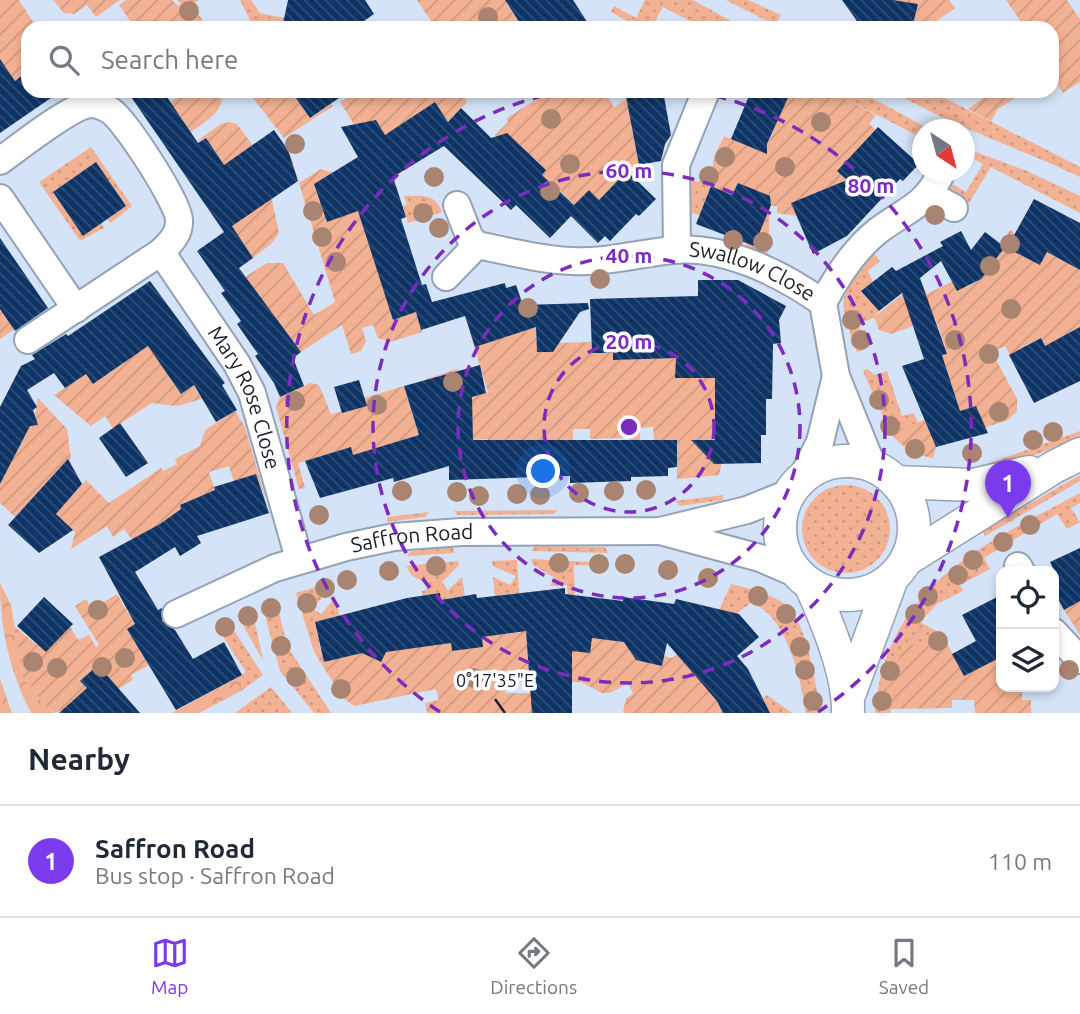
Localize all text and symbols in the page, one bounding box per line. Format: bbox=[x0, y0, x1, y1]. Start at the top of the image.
search box bbox=[21, 21, 1059, 98]
icon: search bbox=[45, 41, 83, 79]
text: Search here bbox=[101, 45, 238, 74]
north arrow bbox=[912, 119, 975, 182]
text: 60 m bbox=[606, 158, 652, 182]
text: 80 m bbox=[848, 173, 894, 197]
street label: Swallow Close bbox=[688, 236, 820, 305]
text: 40 m bbox=[606, 243, 652, 267]
street label: Mary Rose Close bbox=[204, 321, 286, 472]
text: 20 m bbox=[606, 329, 652, 353]
centre of rings bbox=[617, 415, 641, 439]
your location bbox=[526, 454, 560, 488]
pin: 1 bbox=[985, 460, 1031, 518]
street label: Saffron Road bbox=[348, 519, 473, 557]
map controls bbox=[996, 566, 1059, 692]
button: locate bbox=[996, 566, 1059, 629]
button: layers bbox=[996, 629, 1059, 692]
text: 0°17'35"E bbox=[456, 670, 534, 690]
text: Nearby bbox=[28, 742, 130, 776]
text: Saffron Road bbox=[95, 834, 255, 863]
text: 1 bbox=[45, 849, 57, 874]
text: 110 m bbox=[988, 849, 1052, 874]
text: Bus stop · Saffron Road bbox=[95, 863, 335, 888]
tab: Map bbox=[151, 934, 189, 998]
tab: Directions bbox=[490, 934, 577, 998]
tab: Saved bbox=[879, 934, 929, 998]

